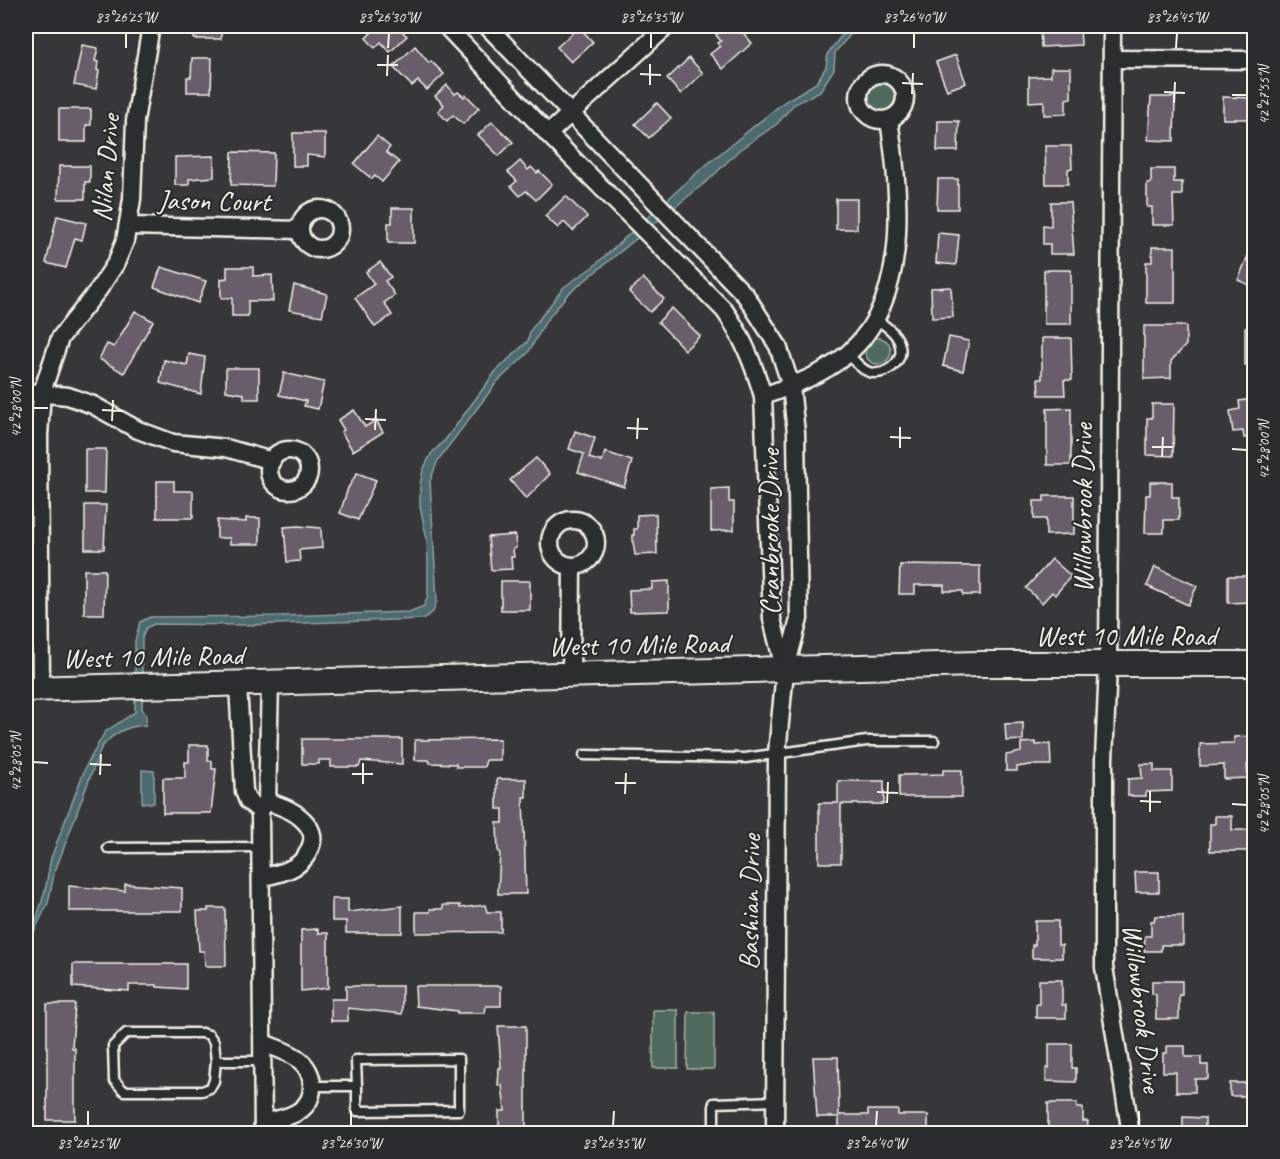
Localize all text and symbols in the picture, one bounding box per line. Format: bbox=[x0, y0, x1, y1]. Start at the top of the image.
text: 83°26'25"W bbox=[96, 8, 160, 27]
text: 83°26'30"W bbox=[359, 8, 423, 27]
text: 83°26'35"W bbox=[621, 8, 685, 27]
text: 83°26'40"W bbox=[884, 8, 948, 27]
text: 83°26'45"W bbox=[1147, 8, 1211, 27]
text: 42°27'55"N bbox=[1255, 62, 1274, 125]
street label: Nilan Drive bbox=[83, 111, 128, 223]
street label: Jason Court bbox=[155, 182, 273, 219]
text: 42°28'00"N bbox=[7, 375, 26, 438]
text: 42°28'00"N bbox=[1255, 417, 1274, 480]
street label: Willowbrook Drive bbox=[1065, 421, 1100, 593]
street label: Cranbrooke Drive bbox=[752, 447, 787, 615]
street label: West 10 Mile Road bbox=[1036, 618, 1220, 653]
street label: West 10 Mile Road bbox=[548, 625, 734, 664]
street label: West 10 Mile Road bbox=[62, 637, 248, 676]
text: 42°28'05"N bbox=[7, 729, 26, 792]
text: 42°28'05"N bbox=[1255, 772, 1274, 835]
street label: Bashian Drive bbox=[731, 832, 768, 970]
street label: Willowbrook Drive bbox=[1115, 922, 1170, 1096]
text: 83°26'25"W bbox=[58, 1134, 122, 1153]
text: 83°26'30"W bbox=[321, 1134, 385, 1153]
text: 83°26'35"W bbox=[583, 1134, 647, 1153]
text: 83°26'40"W bbox=[846, 1134, 910, 1153]
text: 83°26'45"W bbox=[1109, 1134, 1173, 1153]

